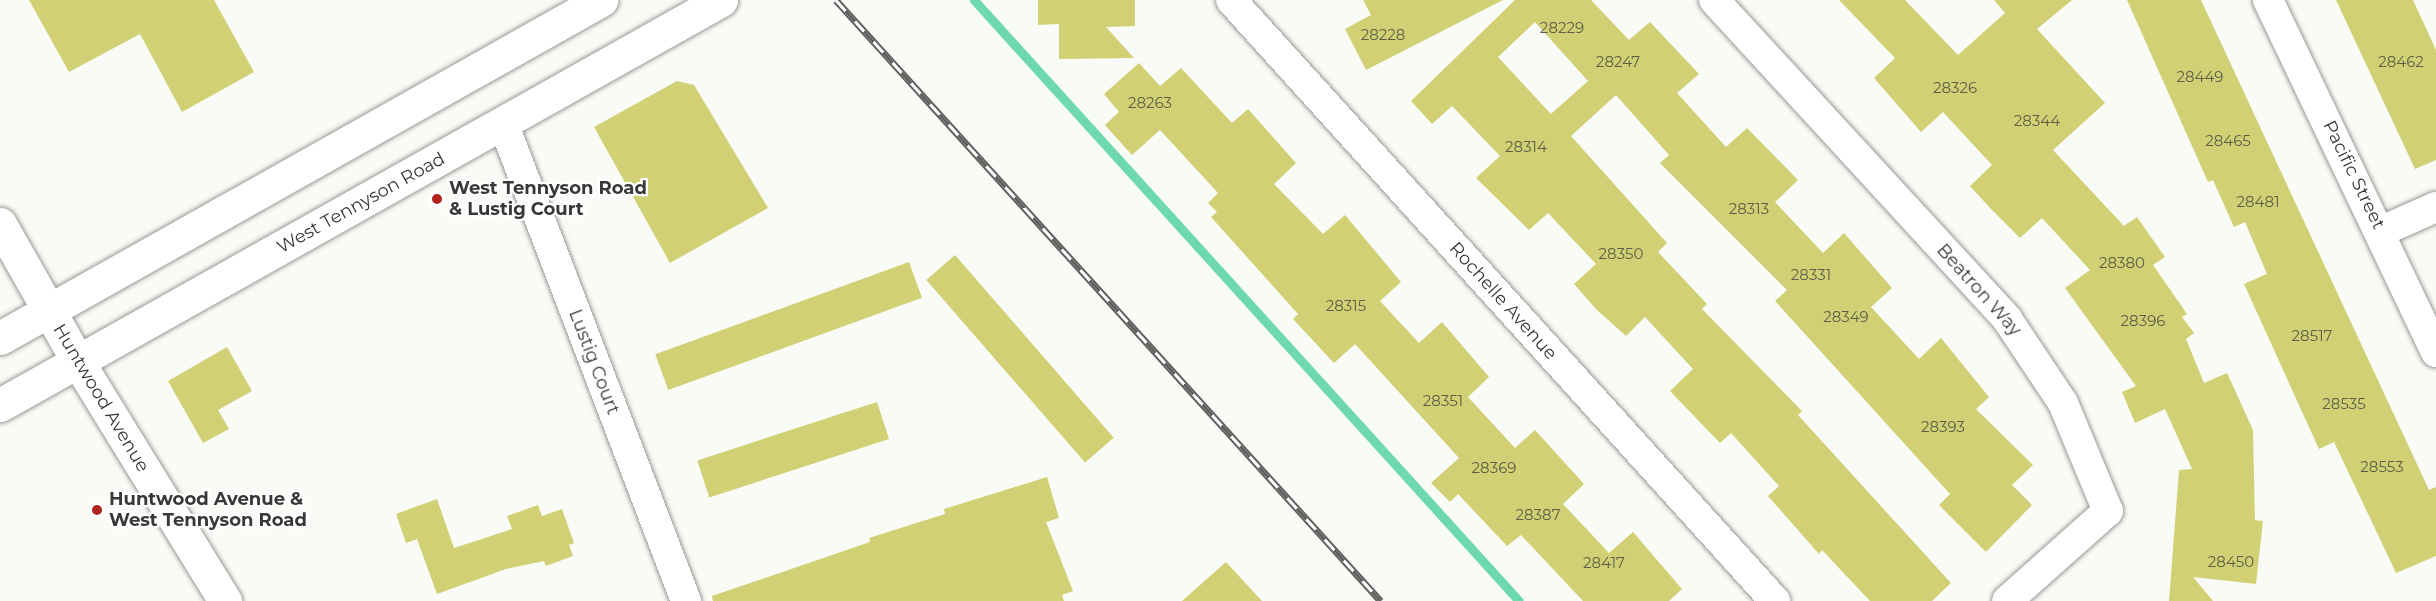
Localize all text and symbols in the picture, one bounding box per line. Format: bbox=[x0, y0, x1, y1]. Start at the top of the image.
house number: 28229 bbox=[1540, 19, 1584, 37]
house number: 28228 bbox=[1361, 26, 1405, 44]
house number: 28247 bbox=[1596, 53, 1640, 71]
house number: 28462 bbox=[2378, 53, 2424, 71]
house number: 28449 bbox=[2177, 68, 2223, 86]
house number: 28326 bbox=[1933, 79, 1977, 97]
house number: 28263 bbox=[1128, 94, 1172, 112]
house number: 28344 bbox=[2014, 112, 2060, 130]
street label: Pacific Street bbox=[2318, 117, 2390, 233]
house number: 28465 bbox=[2205, 132, 2251, 150]
house number: 28314 bbox=[1505, 138, 1547, 156]
street label: West Tennyson Road bbox=[273, 148, 449, 258]
place label: West Tennyson Road & Lustig Court bbox=[449, 178, 647, 220]
marker: West Tennyson Road & Lustig Court bbox=[430, 192, 444, 206]
house number: 28481 bbox=[2236, 193, 2280, 211]
house number: 28313 bbox=[1729, 200, 1769, 218]
street label: Rochelle Avenue bbox=[1445, 238, 1561, 364]
street label: Beatron Way bbox=[1932, 240, 2026, 340]
house number: 28350 bbox=[1599, 245, 1643, 263]
house number: 28380 bbox=[2099, 254, 2145, 272]
house number: 28331 bbox=[1791, 266, 1831, 284]
house number: 28315 bbox=[1326, 297, 1366, 315]
street label: Lustig Court bbox=[564, 306, 624, 418]
house number: 28349 bbox=[1823, 308, 1869, 326]
house number: 28396 bbox=[2121, 312, 2165, 330]
street label: Huntwood Avenue bbox=[48, 320, 154, 476]
house number: 28517 bbox=[2292, 327, 2332, 345]
house number: 28351 bbox=[1423, 392, 1463, 410]
house number: 28535 bbox=[2322, 395, 2366, 413]
house number: 28393 bbox=[1921, 418, 1965, 436]
house number: 28553 bbox=[2360, 458, 2404, 476]
house number: 28369 bbox=[1472, 459, 1516, 477]
place label: Huntwood Avenue & West Tennyson Road bbox=[109, 489, 307, 532]
marker: Huntwood Avenue & West Tennyson Road bbox=[90, 503, 104, 517]
house number: 28387 bbox=[1516, 506, 1560, 524]
house number: 28450 bbox=[2208, 553, 2254, 571]
house number: 28417 bbox=[1583, 554, 1625, 572]

